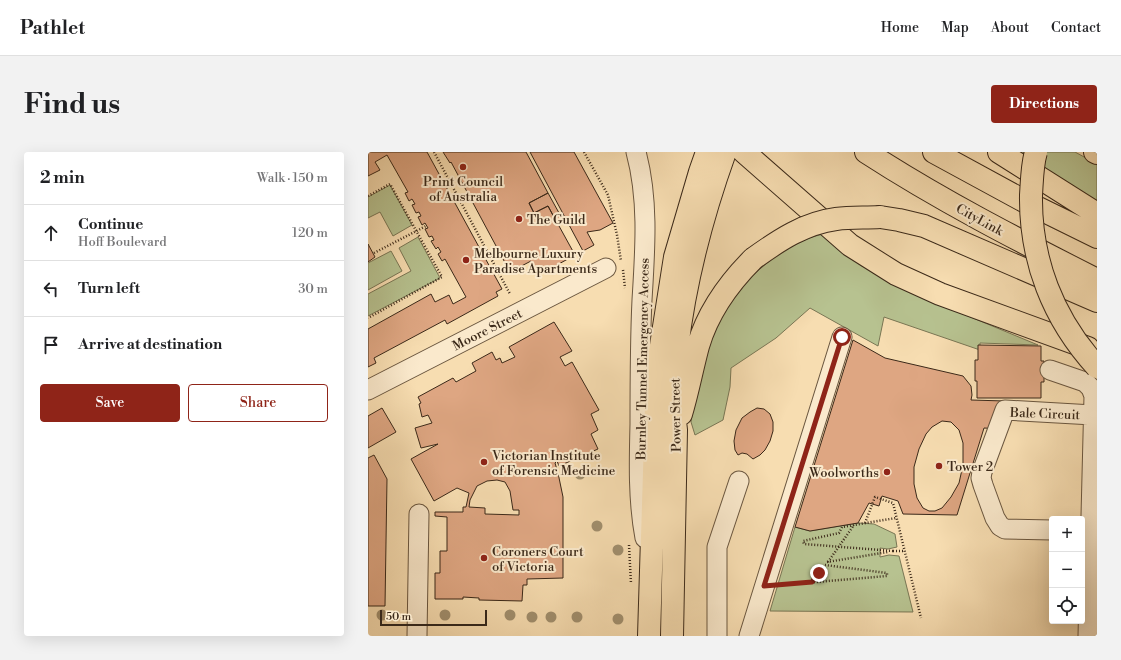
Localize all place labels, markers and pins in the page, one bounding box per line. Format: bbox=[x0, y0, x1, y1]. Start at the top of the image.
marker: Print Council of Australia bbox=[458, 162, 468, 172]
place label: Print Council of Australia bbox=[423, 174, 503, 205]
place label: The Guild bbox=[527, 212, 586, 228]
marker: The Guild bbox=[514, 214, 524, 224]
place label: Melbourne Luxury Paradise Apartments bbox=[474, 246, 597, 277]
marker: Melbourne Luxury Paradise Apartments bbox=[461, 255, 471, 265]
place label: Victorian Institute of Forensic Medicine bbox=[491, 448, 616, 479]
marker: Victorian Institute of Forensic Medicine bbox=[479, 457, 489, 467]
place label: Tower 2 bbox=[947, 459, 993, 475]
marker: Tower 2 bbox=[934, 461, 944, 471]
place label: Woolworths bbox=[808, 465, 879, 481]
marker: Woolworths bbox=[882, 467, 892, 477]
place label: Coroners Court of Victoria bbox=[492, 544, 584, 575]
marker: Coroners Court of Victoria bbox=[479, 553, 489, 563]

